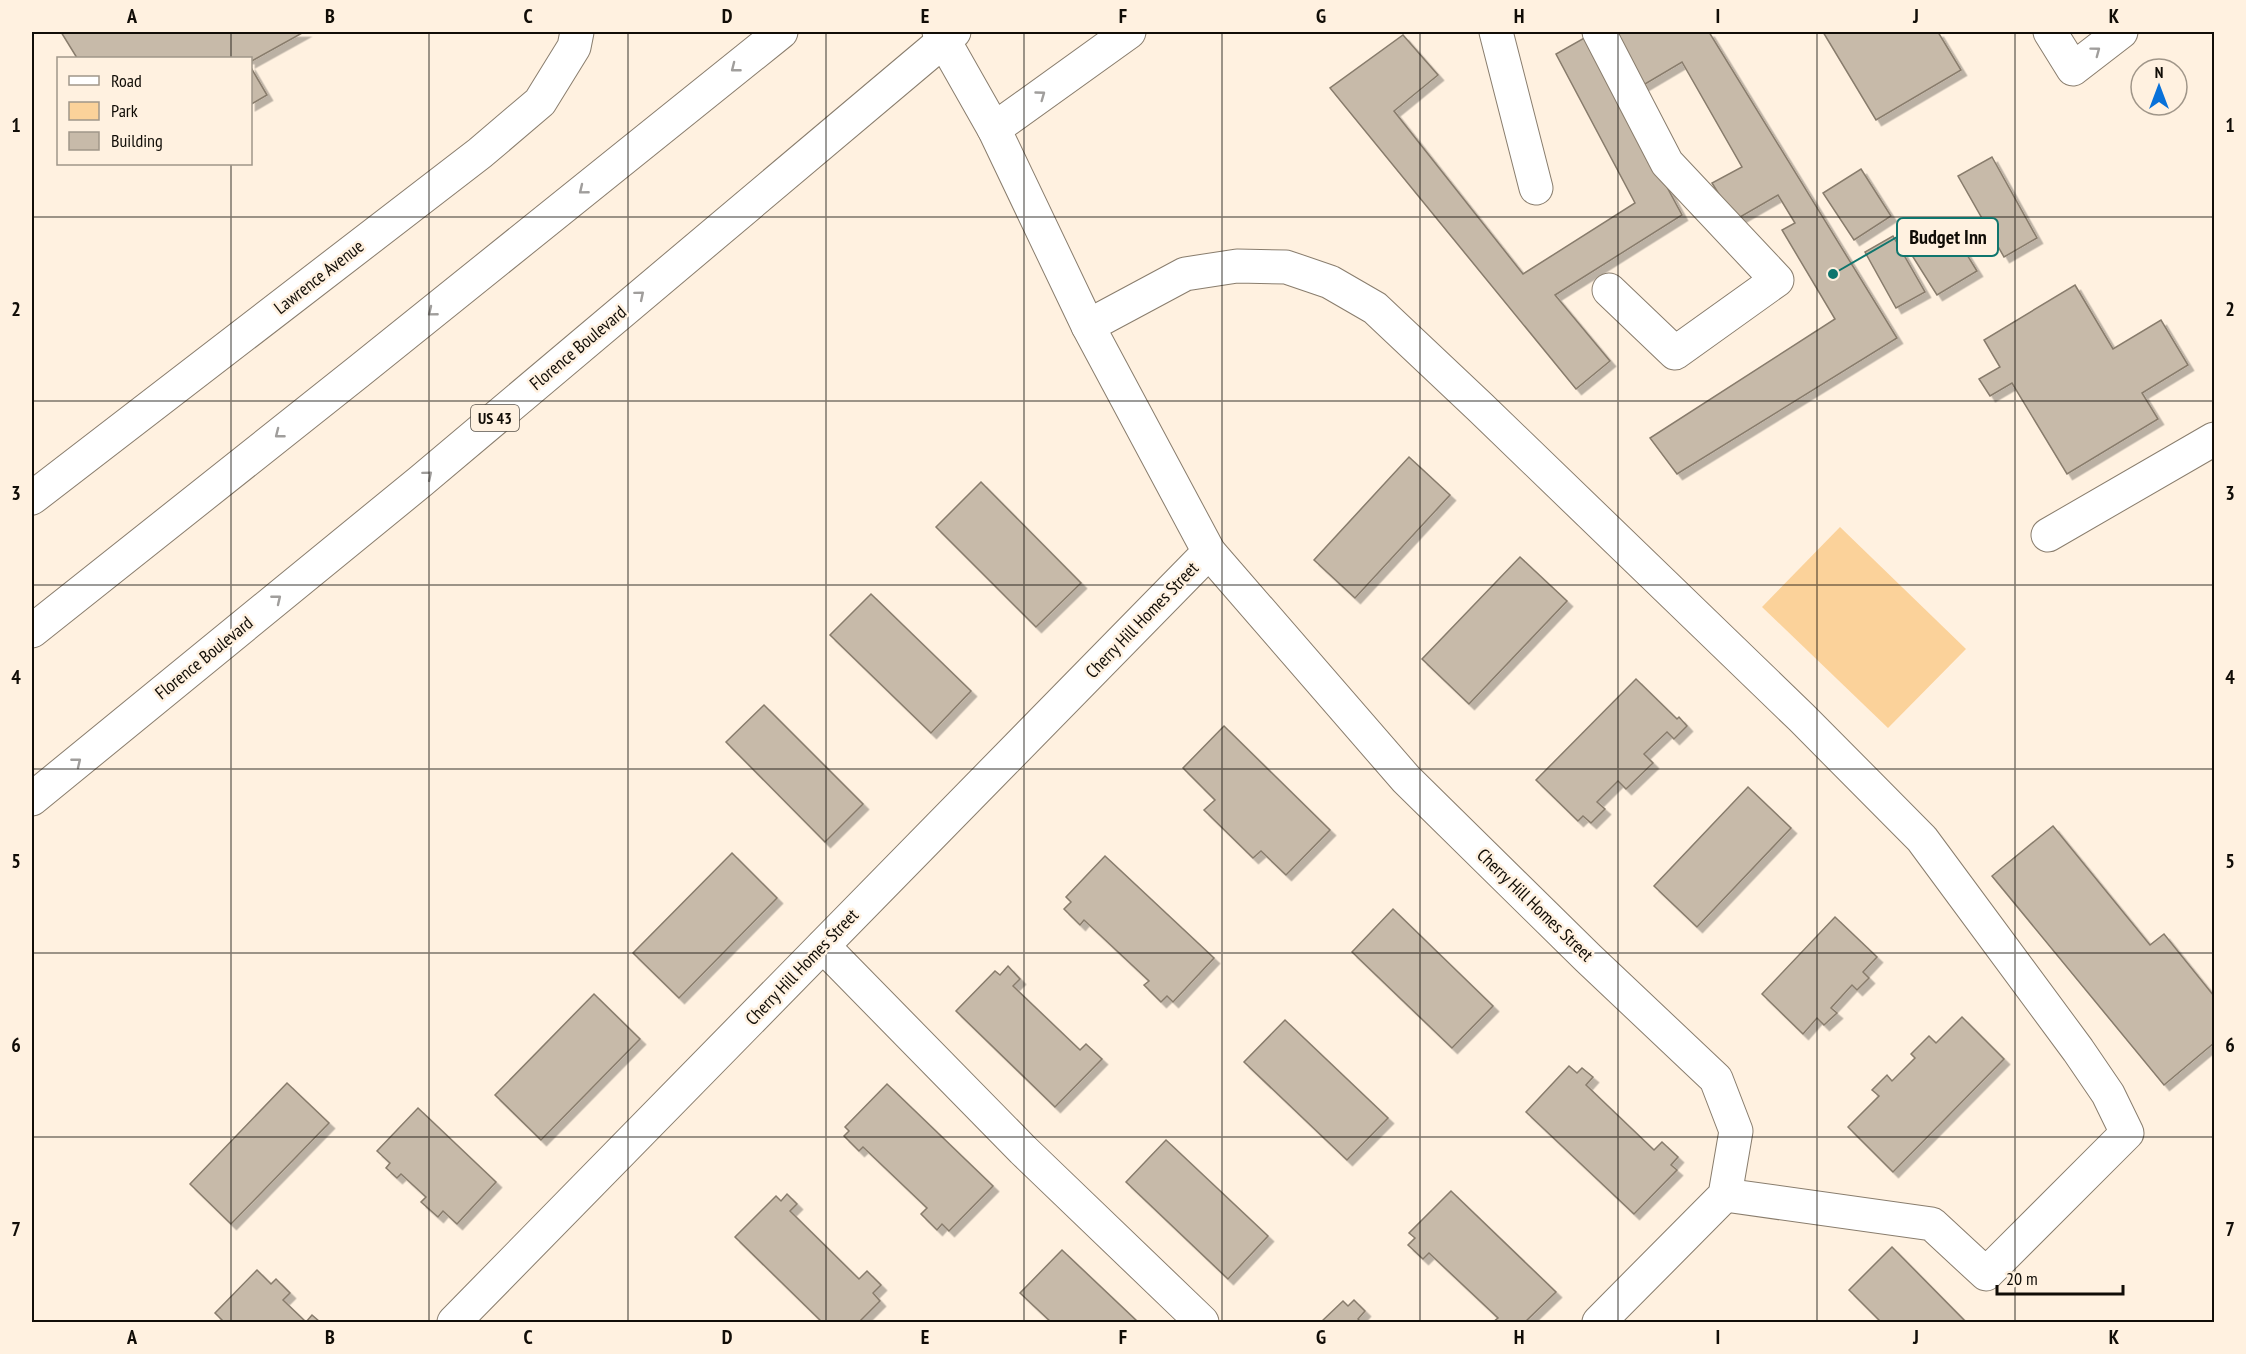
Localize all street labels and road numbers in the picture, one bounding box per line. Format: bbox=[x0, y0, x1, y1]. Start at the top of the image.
street label: Lawrence Avenue bbox=[269, 234, 368, 319]
street label: Florence Boulevard bbox=[525, 300, 631, 395]
road number: US 43 bbox=[471, 405, 519, 431]
street label: Cherry Hill Homes Street bbox=[1080, 557, 1203, 683]
street label: Florence Boulevard bbox=[150, 611, 257, 704]
street label: Cherry Hill Homes Street bbox=[1472, 843, 1598, 966]
street label: Cherry Hill Homes Street bbox=[740, 904, 863, 1030]

